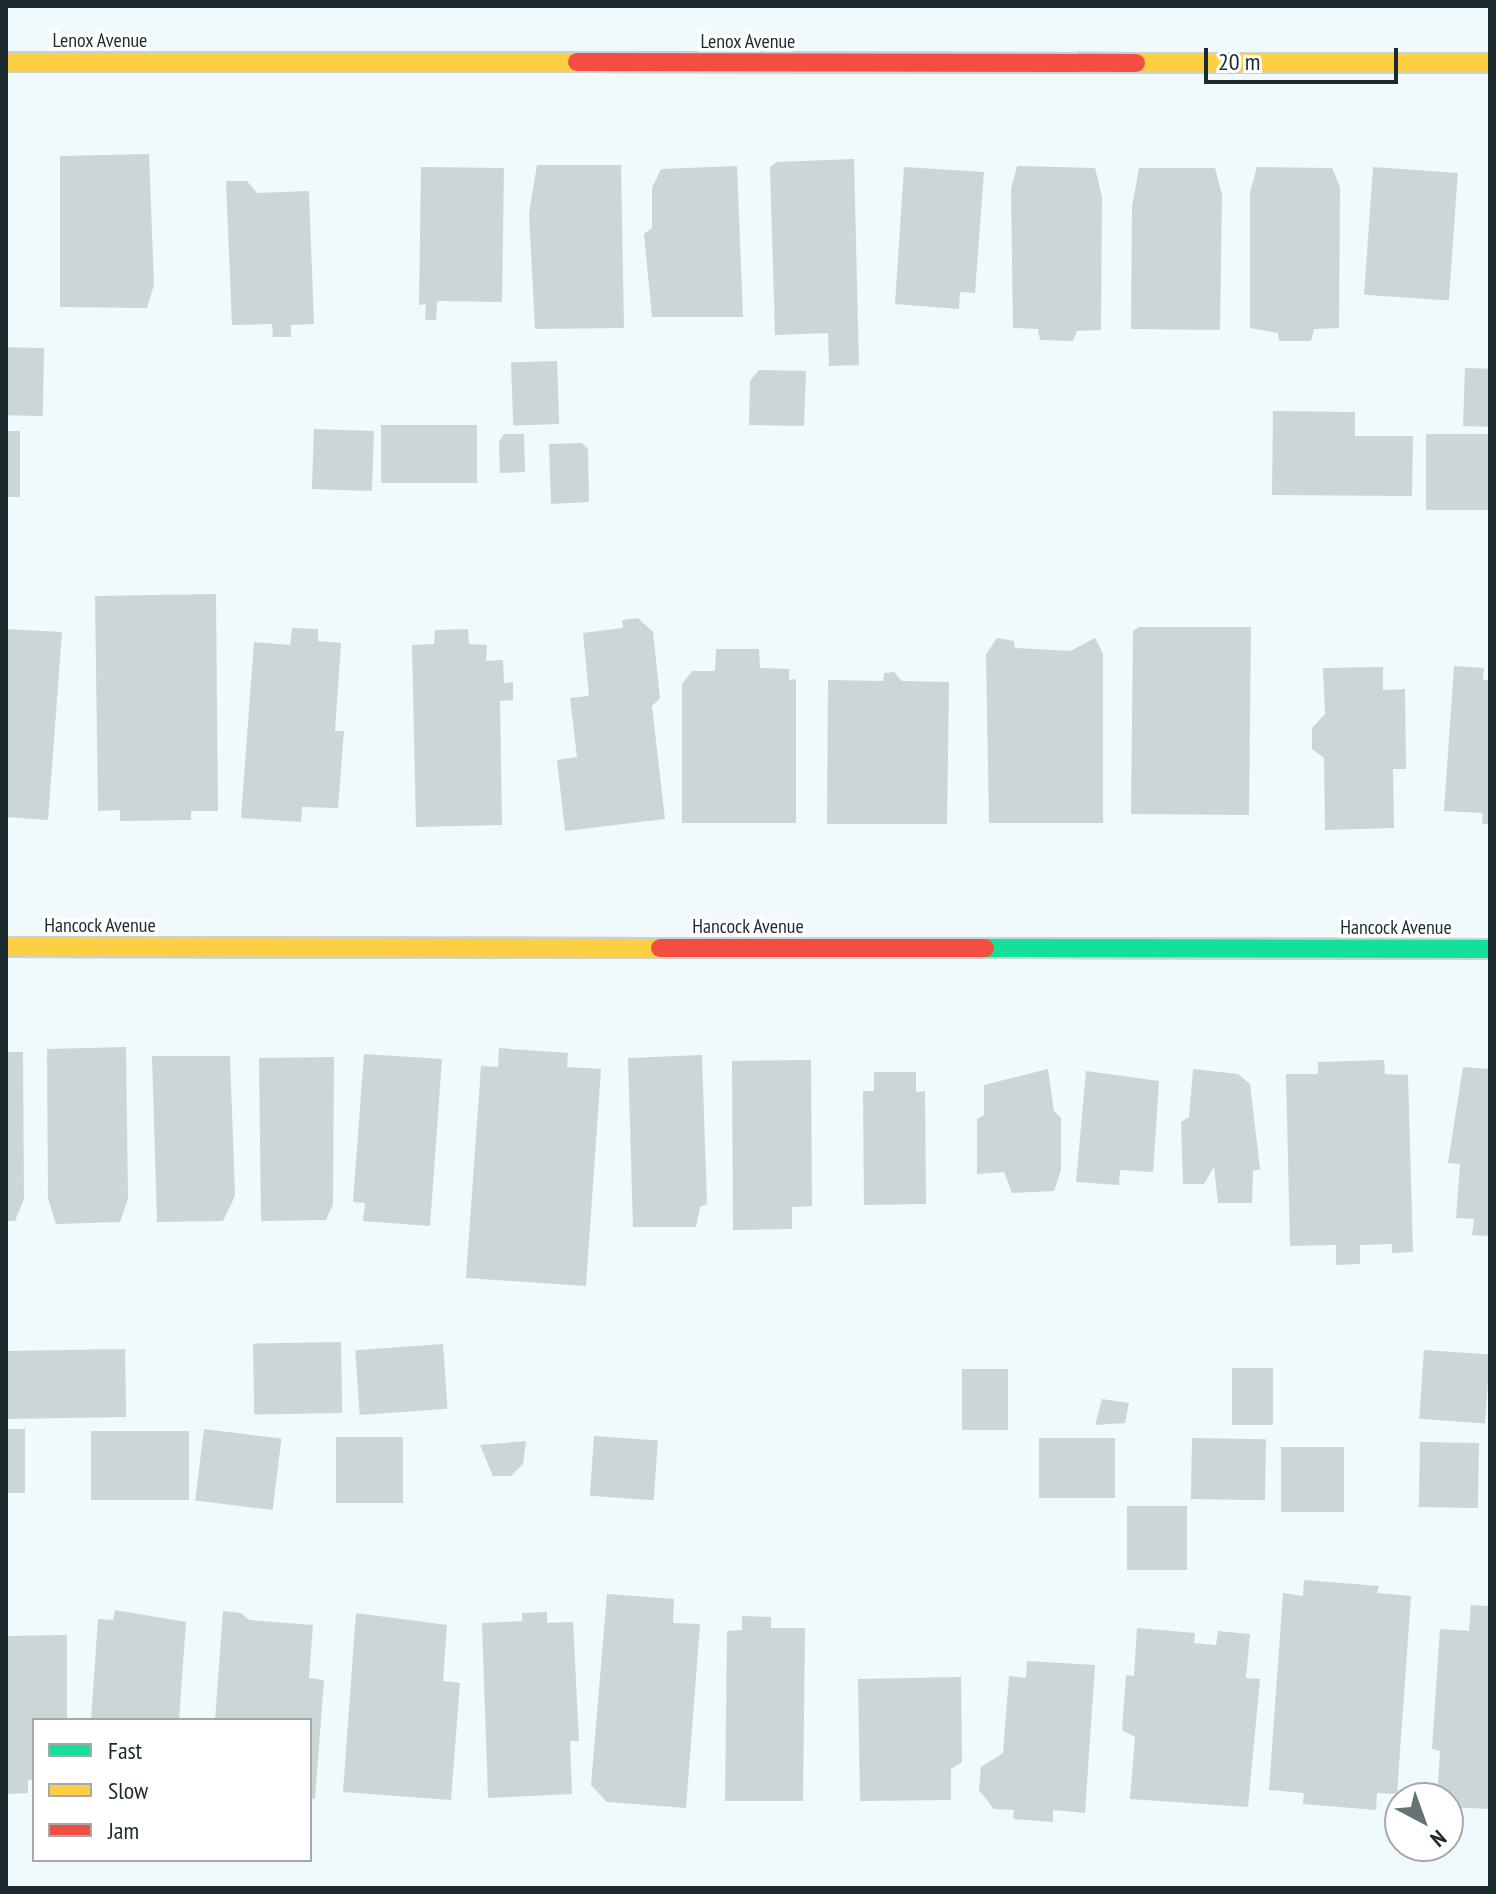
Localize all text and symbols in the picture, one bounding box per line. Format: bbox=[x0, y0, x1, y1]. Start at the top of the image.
street label: Lenox Avenue bbox=[52, 28, 148, 52]
street label: Lenox Avenue bbox=[700, 29, 796, 53]
scale bar bbox=[1208, 32, 1402, 82]
text: 20 m bbox=[1218, 46, 1260, 77]
street label: Hancock Avenue bbox=[44, 913, 156, 937]
street label: Hancock Avenue bbox=[692, 914, 804, 938]
street label: Hancock Avenue bbox=[1340, 915, 1452, 939]
legend bbox=[32, 1718, 312, 1862]
text: Fast bbox=[108, 1735, 142, 1766]
text: Slow bbox=[108, 1775, 148, 1806]
north arrow bbox=[1384, 1782, 1464, 1862]
text: Jam bbox=[108, 1815, 139, 1846]
text: N bbox=[1425, 1824, 1452, 1853]

